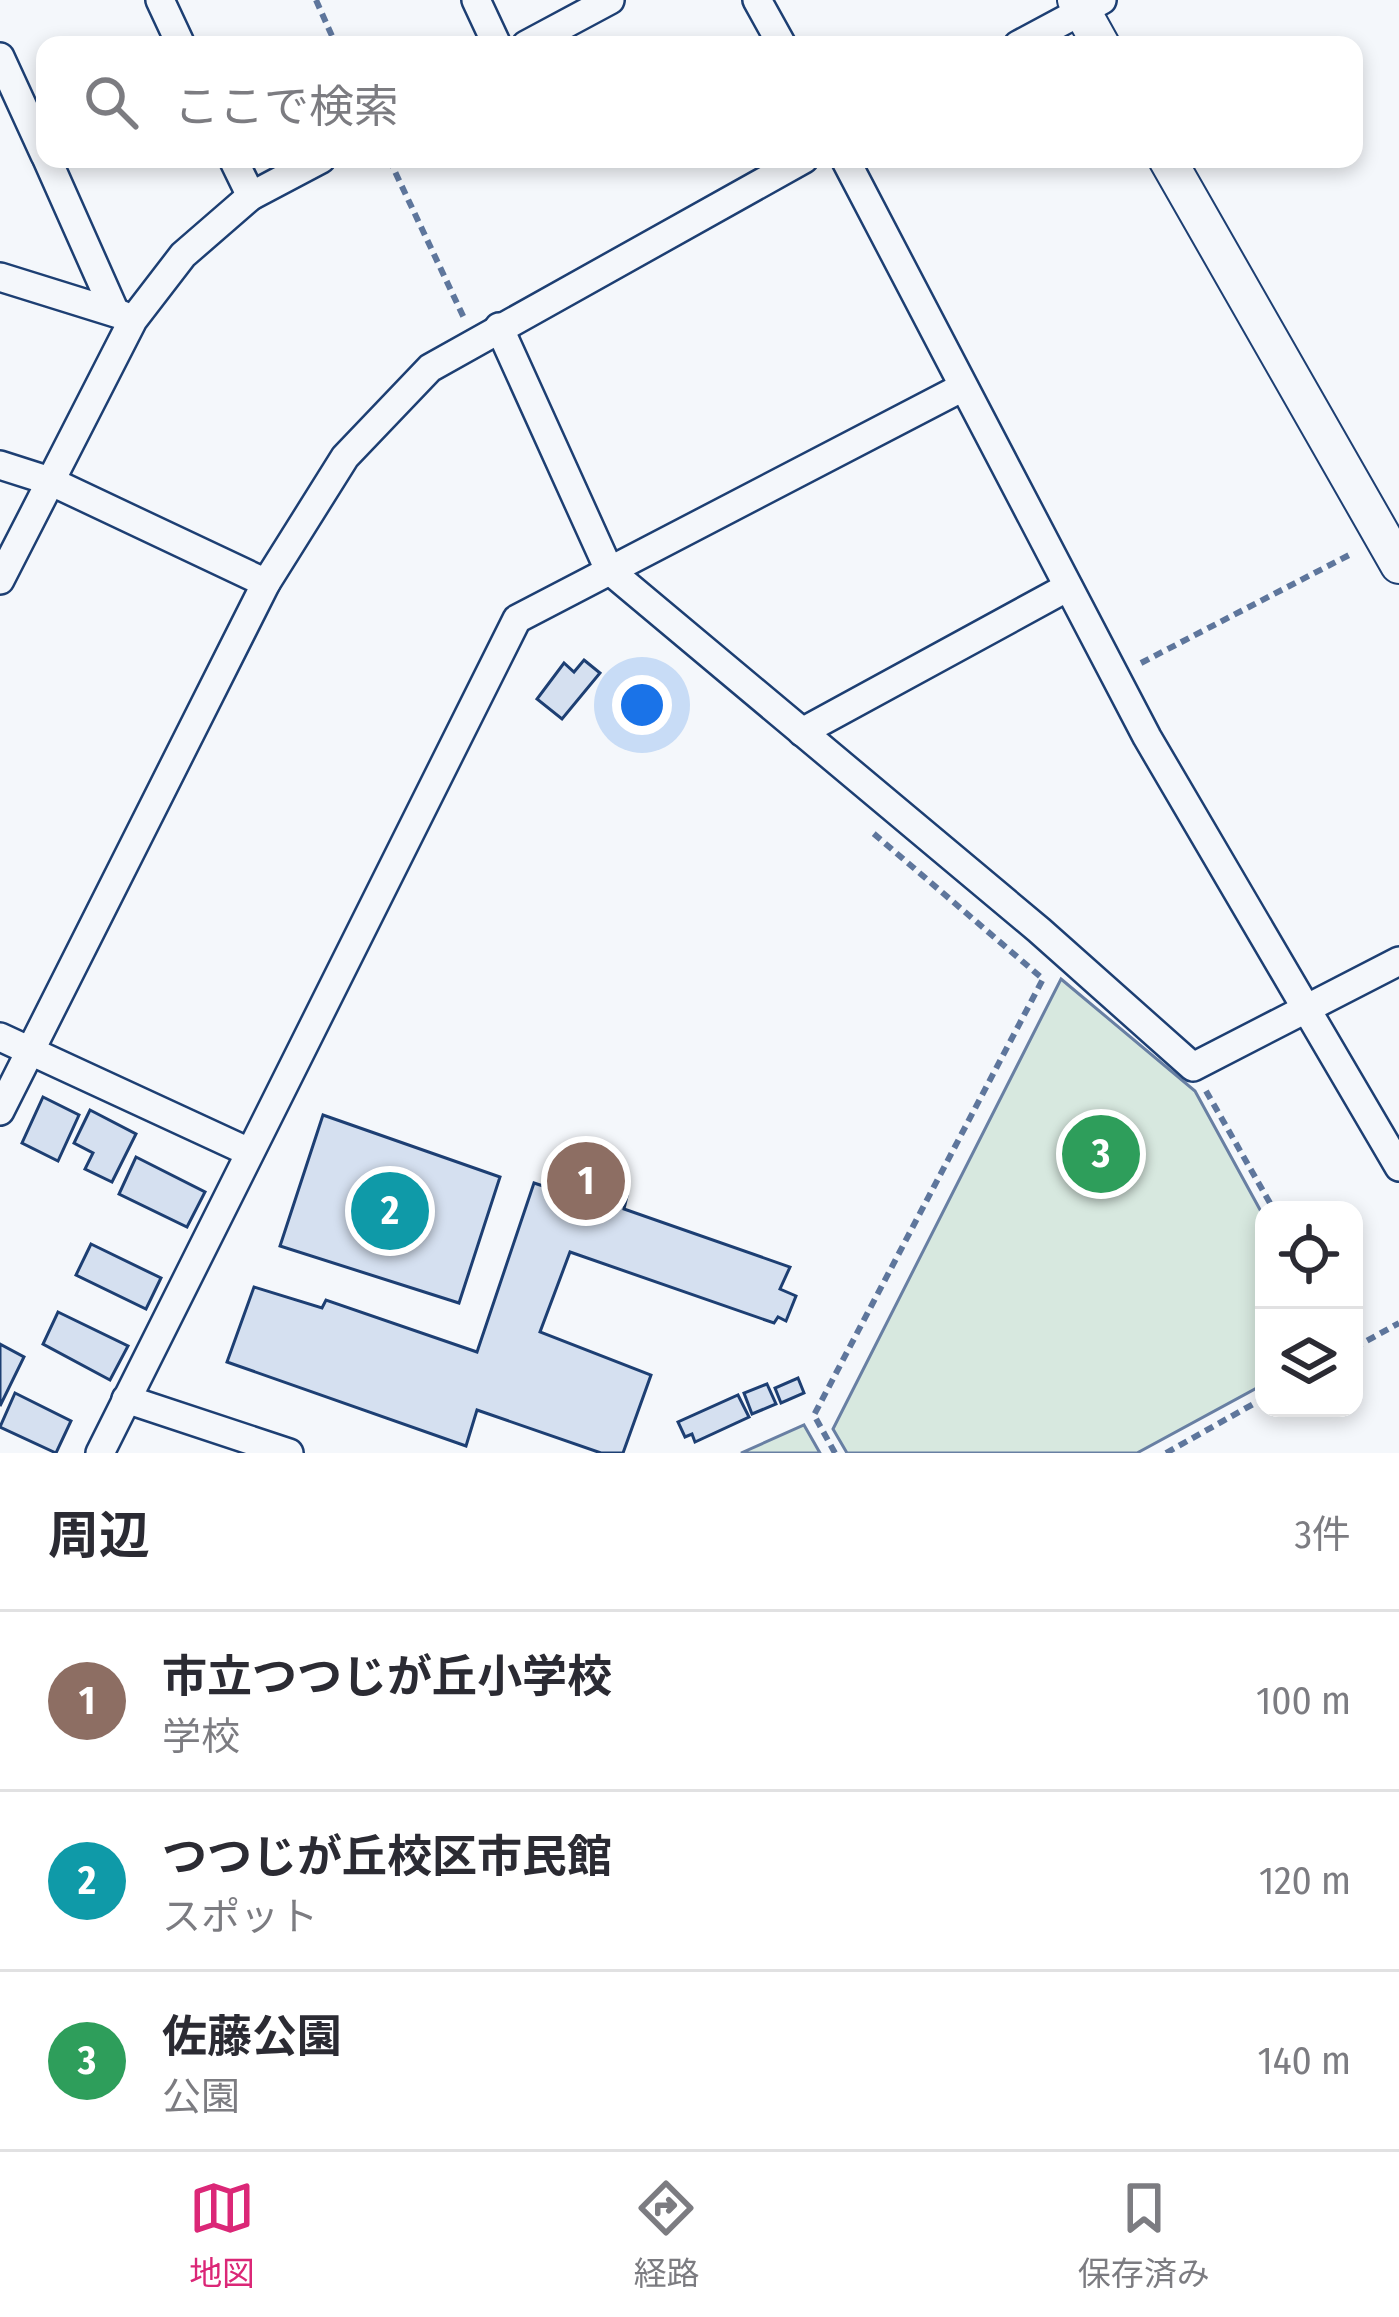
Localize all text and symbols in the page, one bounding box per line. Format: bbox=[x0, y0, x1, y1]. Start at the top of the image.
search box bbox=[36, 36, 1363, 168]
icon: search bbox=[78, 69, 144, 135]
text: ここで検索 bbox=[174, 80, 399, 134]
your location bbox=[612, 675, 672, 735]
pin: 3 bbox=[1062, 1109, 1140, 1199]
pin: 1 bbox=[547, 1136, 625, 1226]
pin: 2 bbox=[351, 1166, 429, 1256]
map controls bbox=[1255, 1201, 1363, 1417]
button: locate bbox=[1255, 1201, 1363, 1309]
button: layers bbox=[1255, 1309, 1363, 1417]
text: 周辺 bbox=[48, 1505, 150, 1567]
text: 3件 bbox=[1294, 1512, 1351, 1558]
text: 市立つつじが丘小学校 bbox=[162, 1650, 612, 1704]
text: 1 bbox=[79, 1678, 95, 1724]
text: 100 m bbox=[1256, 1678, 1351, 1724]
text: 学校 bbox=[162, 1714, 240, 1760]
text: つつじが丘校区市民館 bbox=[162, 1830, 612, 1884]
text: 2 bbox=[78, 1858, 96, 1904]
text: 120 m bbox=[1259, 1858, 1351, 1904]
text: スポット bbox=[162, 1894, 318, 1940]
text: 佐藤公園 bbox=[162, 2010, 342, 2064]
text: 3 bbox=[78, 2038, 96, 2084]
text: 140 m bbox=[1257, 2038, 1351, 2084]
text: 公園 bbox=[162, 2074, 240, 2120]
tab: 地図 bbox=[189, 2175, 255, 2295]
tab: 経路 bbox=[633, 2175, 699, 2295]
tab: 保存済み bbox=[1078, 2175, 1210, 2295]

